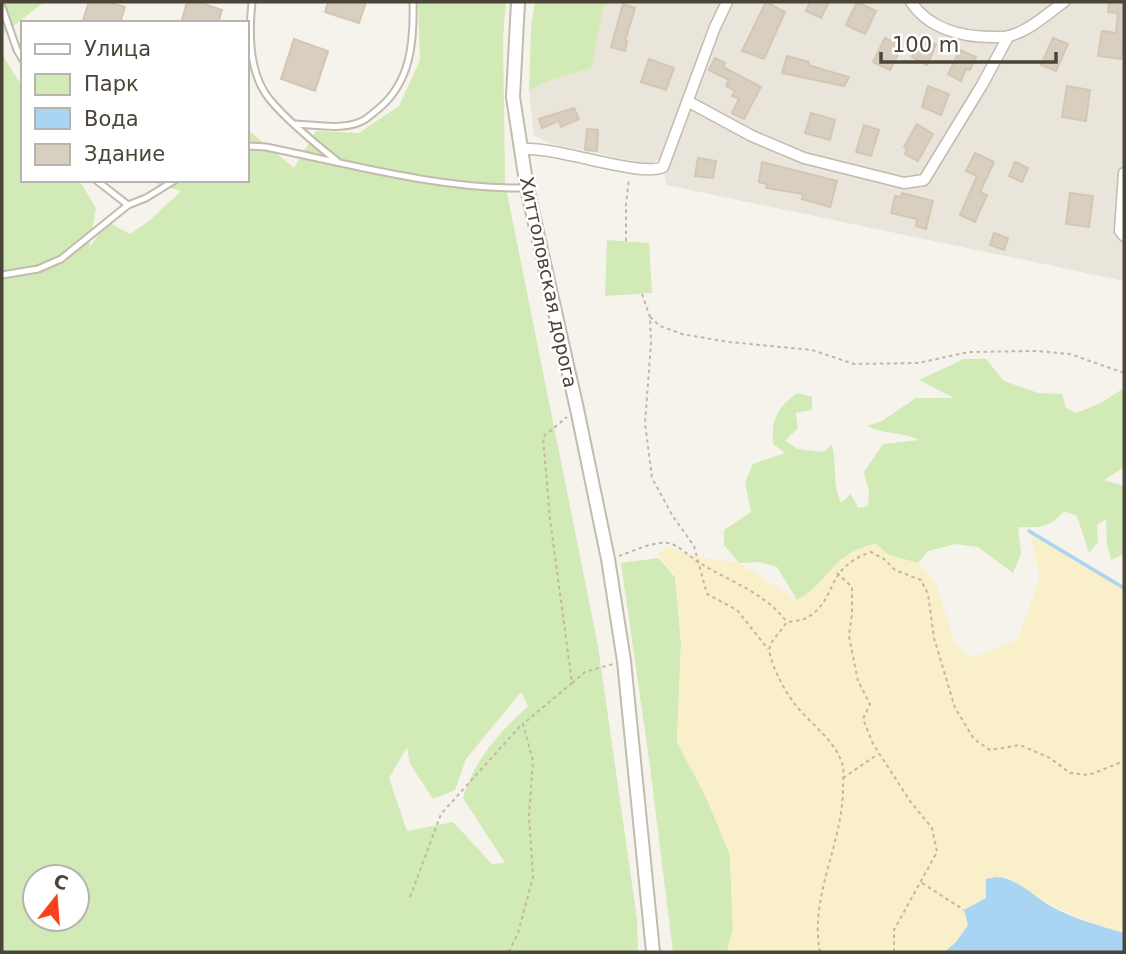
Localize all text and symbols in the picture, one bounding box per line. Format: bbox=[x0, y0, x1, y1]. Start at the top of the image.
legend bbox=[21, 21, 248, 182]
scale bar bbox=[881, 21, 1056, 65]
text: 100 m bbox=[892, 33, 959, 57]
text: Улица bbox=[84, 37, 151, 61]
text: Парк bbox=[84, 72, 139, 96]
text: Вода bbox=[84, 107, 139, 131]
text: Здание bbox=[84, 142, 165, 166]
street label: Хиттоловская дорога bbox=[516, 174, 582, 390]
north arrow bbox=[21, 863, 91, 933]
text: С bbox=[51, 869, 71, 894]

